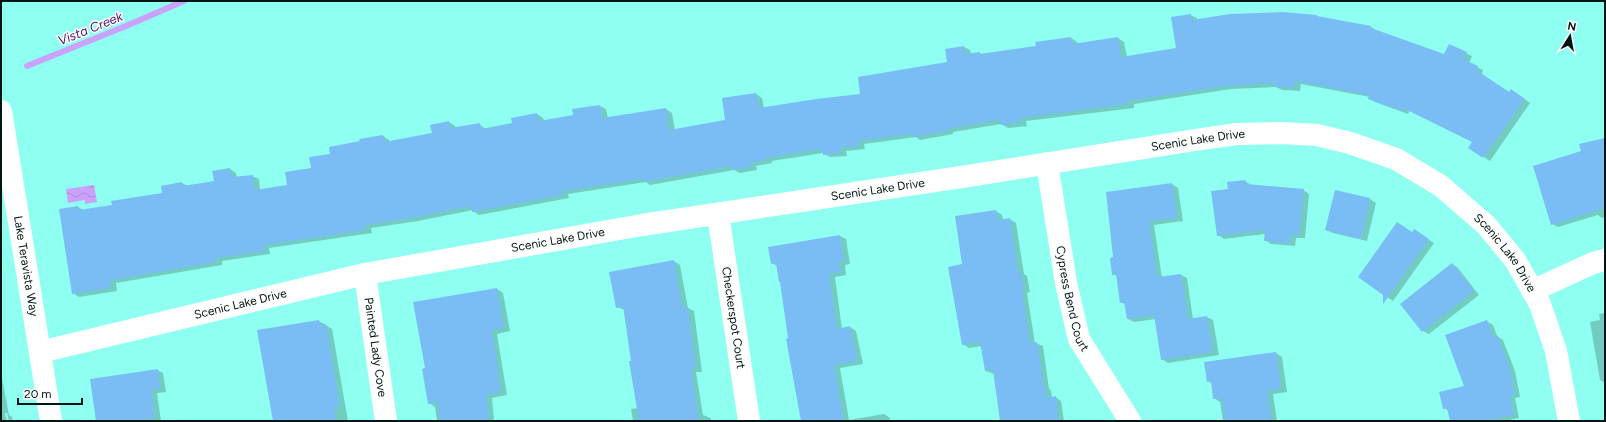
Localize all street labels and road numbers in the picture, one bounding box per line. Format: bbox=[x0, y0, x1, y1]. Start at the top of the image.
street label: Scenic Lake Drive bbox=[1150, 127, 1246, 154]
street label: Scenic Lake Drive bbox=[830, 176, 926, 204]
street label: Scenic Lake Drive bbox=[1471, 211, 1539, 295]
street label: Lake Teravista Way bbox=[11, 215, 41, 318]
street label: Scenic Lake Drive bbox=[510, 225, 606, 255]
street label: Cypress Bend Court bbox=[1053, 245, 1092, 354]
street label: Checkerspot Court bbox=[719, 266, 748, 370]
street label: Scenic Lake Drive bbox=[193, 286, 288, 322]
street label: Painted Lady Cove bbox=[361, 297, 390, 398]

